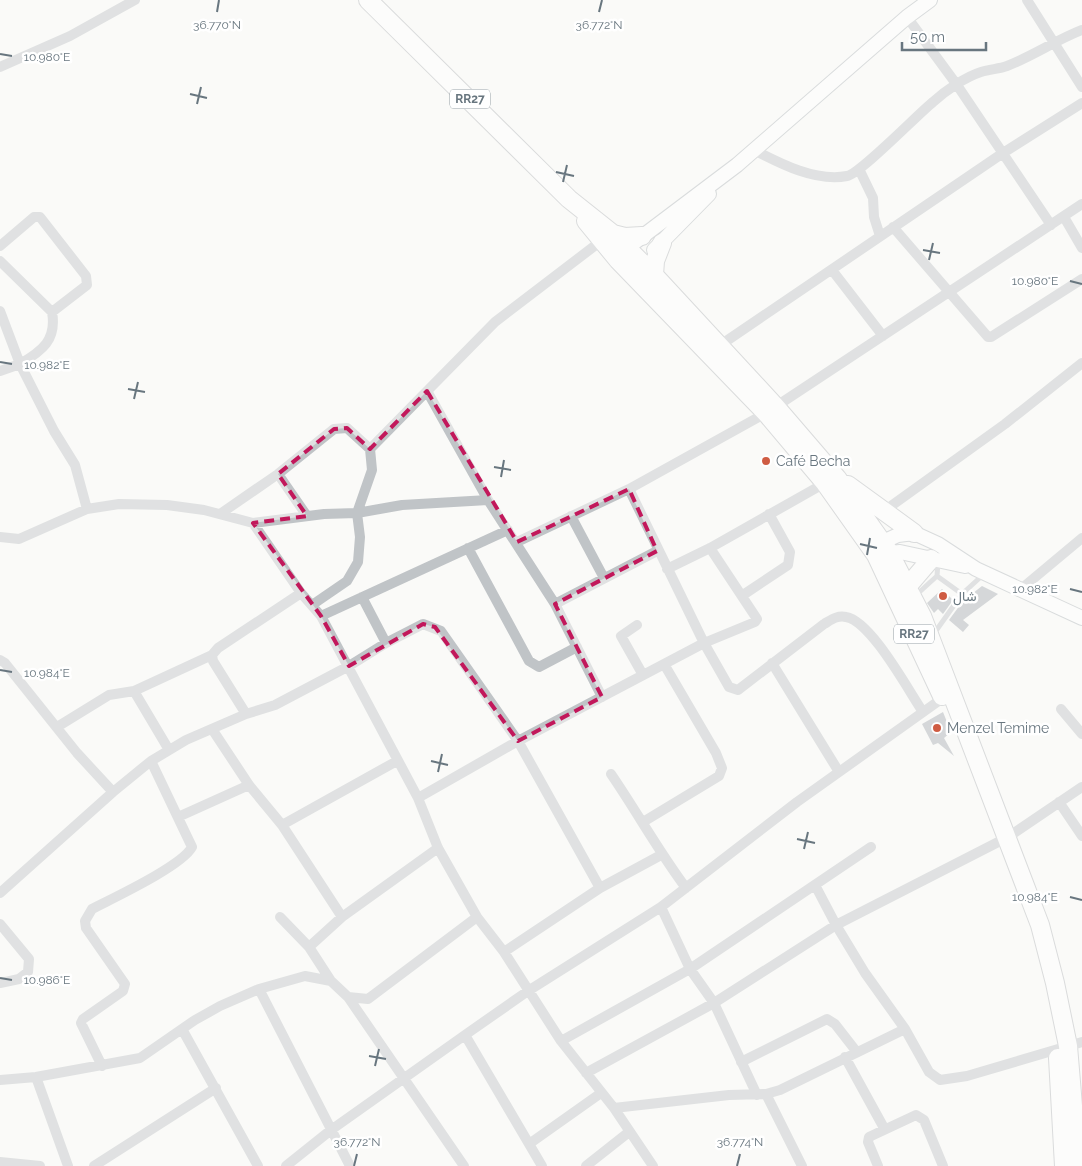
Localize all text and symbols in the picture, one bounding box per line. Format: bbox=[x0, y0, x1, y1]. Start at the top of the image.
text: 36.770°N bbox=[193, 18, 241, 32]
text: 36.772°N bbox=[575, 18, 623, 32]
scale bar bbox=[902, 20, 986, 52]
text: 50 m bbox=[910, 28, 945, 46]
text: 10.980°E bbox=[24, 50, 70, 64]
road number: RR27 bbox=[450, 90, 490, 108]
text: 10.980°E bbox=[1012, 274, 1058, 288]
text: 10.982°E bbox=[24, 358, 70, 372]
place label: Café Becha bbox=[776, 453, 850, 469]
marker: Café Becha bbox=[760, 455, 772, 467]
text: 10.982°E bbox=[1012, 582, 1058, 596]
place label: شال bbox=[953, 588, 977, 606]
marker: شال bbox=[937, 590, 949, 602]
road number: RR27 bbox=[894, 624, 934, 644]
text: 10.984°E bbox=[24, 666, 70, 680]
place label: Menzel Temime bbox=[947, 720, 1049, 736]
marker: Menzel Temime bbox=[931, 722, 943, 734]
text: 10.984°E bbox=[1012, 890, 1058, 904]
text: 10.986°E bbox=[24, 973, 70, 987]
text: 36.772°N bbox=[333, 1135, 381, 1149]
text: 36.774°N bbox=[717, 1135, 763, 1149]

